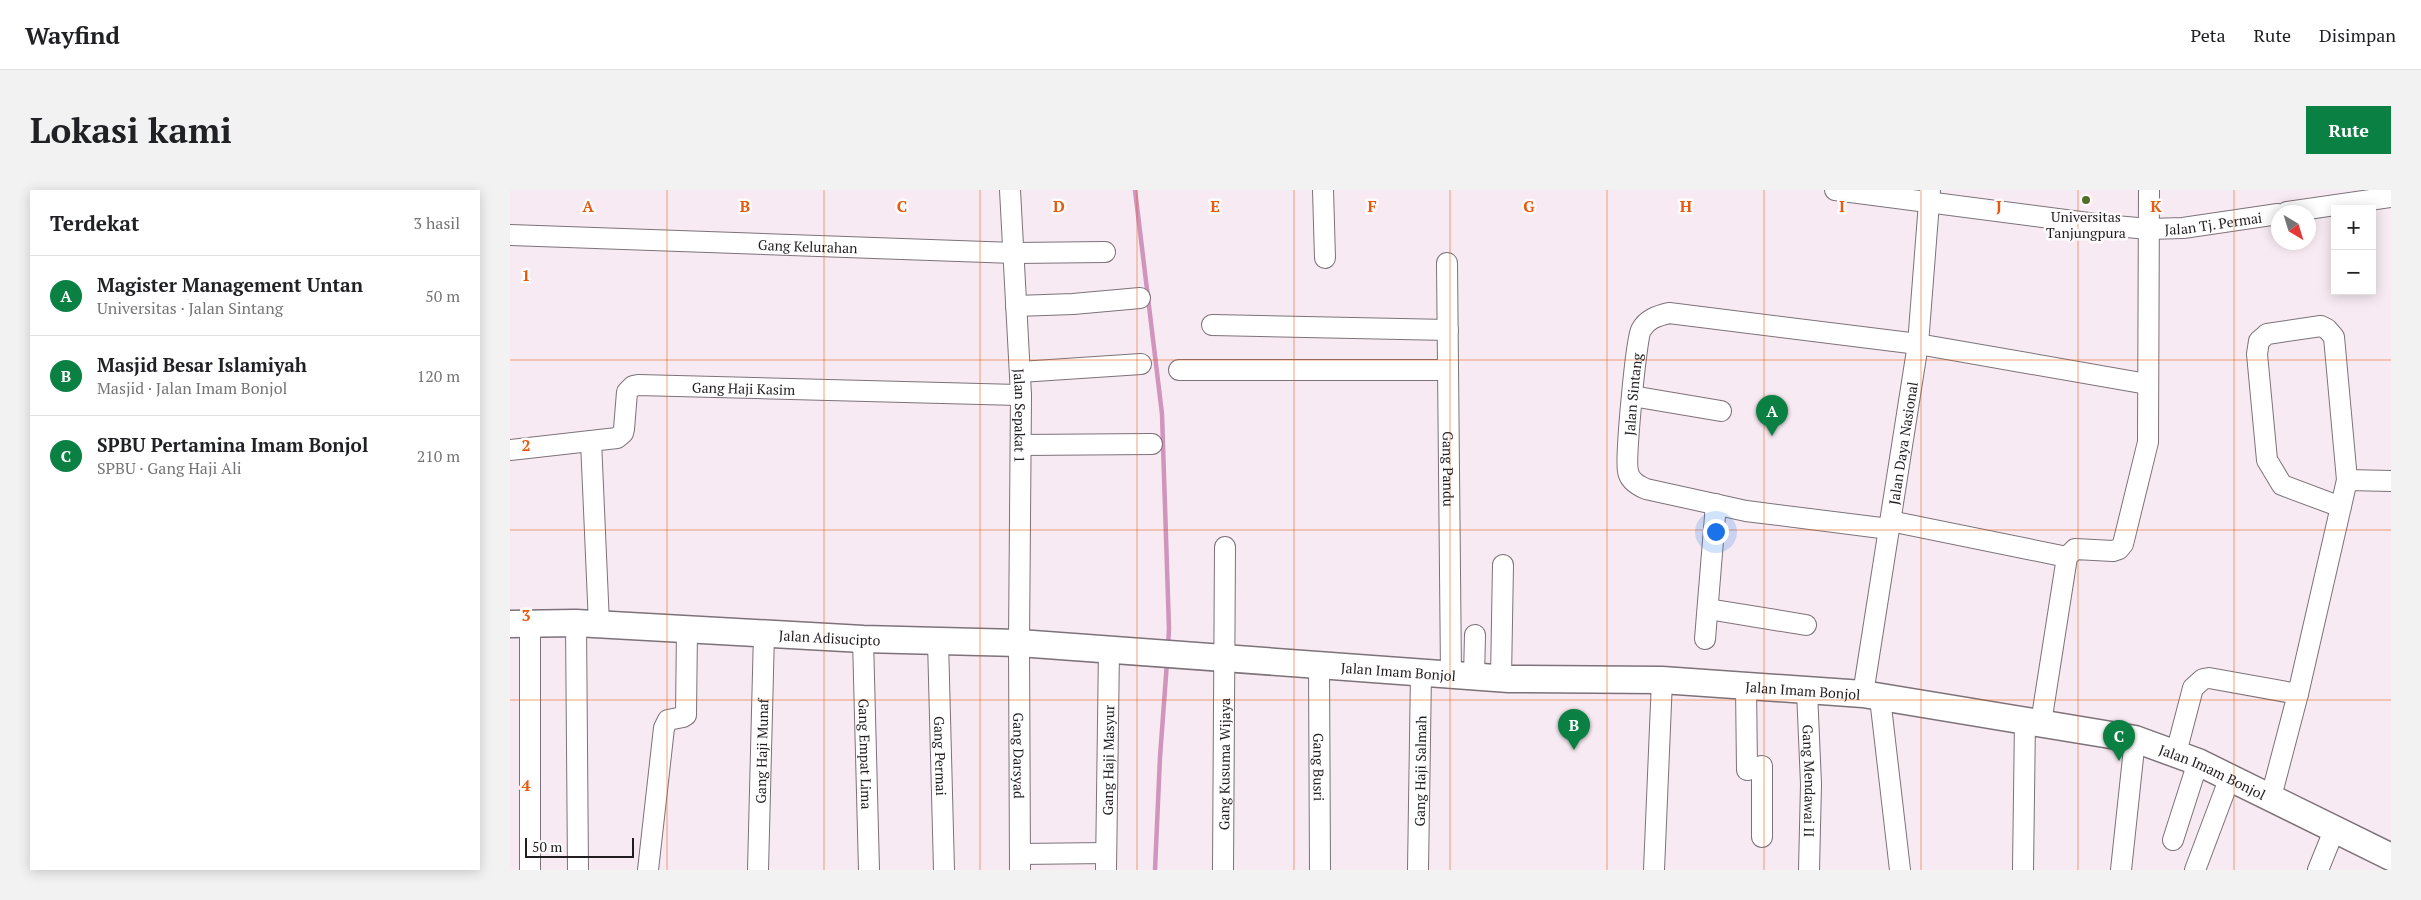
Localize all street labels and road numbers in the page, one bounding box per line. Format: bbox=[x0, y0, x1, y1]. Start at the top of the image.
street label: Jalan Tj. Permai bbox=[2164, 207, 2263, 238]
street label: Gang Kelurahan bbox=[758, 234, 859, 257]
street label: Jalan Sintang bbox=[1619, 351, 1646, 436]
street label: Jalan Sepakat 1 bbox=[1010, 368, 1031, 463]
street label: Gang Haji Kasim bbox=[692, 377, 796, 399]
street label: Jalan Daya Nasional bbox=[1883, 380, 1921, 506]
street label: Gang Pandu bbox=[1439, 431, 1459, 507]
street label: Jalan Adisucipto bbox=[778, 625, 881, 649]
street label: Jalan Imam Bonjol bbox=[1340, 657, 1457, 685]
street label: Jalan Imam Bonjol bbox=[1745, 676, 1861, 703]
street label: Gang Haji Munaf bbox=[750, 697, 772, 804]
street label: Gang Empat Lima bbox=[855, 698, 877, 810]
street label: Gang Kusuma Wijaya bbox=[1214, 698, 1234, 830]
street label: Gang Haji Masyur bbox=[1097, 704, 1118, 815]
street label: Gang Darsyad bbox=[1010, 713, 1029, 799]
street label: Gang Haji Salmah bbox=[1409, 715, 1430, 827]
street label: Gang Permai bbox=[930, 716, 952, 796]
street label: Gang Mendawai II bbox=[1799, 724, 1821, 838]
street label: Gang Busri bbox=[1310, 733, 1329, 801]
street label: Jalan Imam Bonjol bbox=[2157, 739, 2269, 803]

